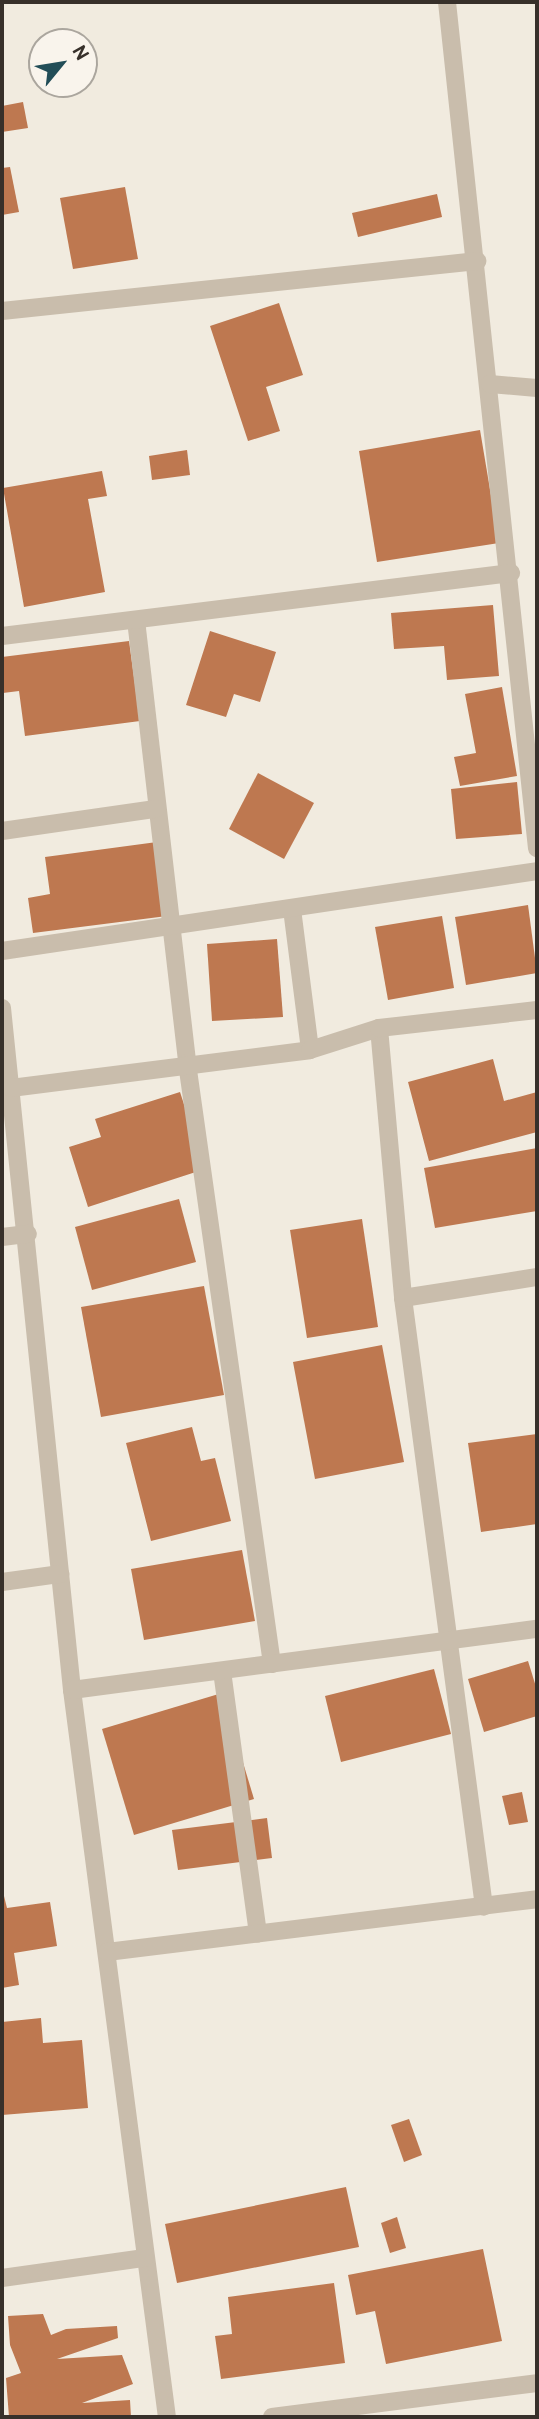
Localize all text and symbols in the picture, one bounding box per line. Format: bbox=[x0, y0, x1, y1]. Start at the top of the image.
north arrow bbox=[28, 28, 98, 98]
text: N bbox=[66, 42, 93, 65]

